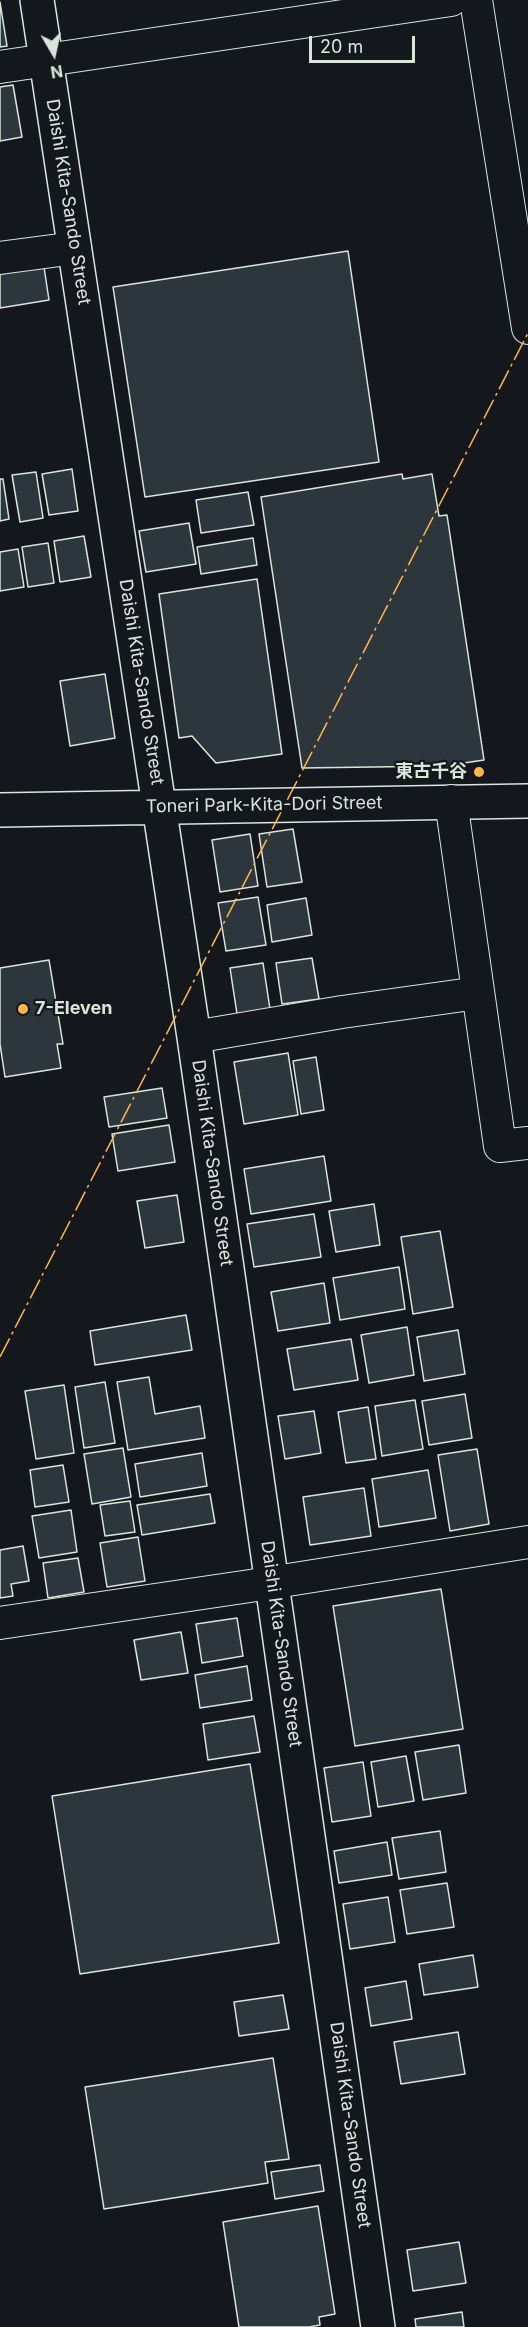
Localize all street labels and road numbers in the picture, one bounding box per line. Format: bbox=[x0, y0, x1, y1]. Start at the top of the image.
street label: Daishi Kita-Sando Street bbox=[41, 98, 95, 306]
street label: Daishi Kita-Sando Street bbox=[114, 578, 168, 786]
street label: Toneri Park-Kita-Dori Street bbox=[145, 792, 383, 818]
street label: Daishi Kita-Sando Street bbox=[187, 1058, 237, 1268]
street label: Daishi Kita-Sando Street bbox=[256, 1539, 306, 1749]
street label: Daishi Kita-Sando Street bbox=[325, 2020, 375, 2230]

